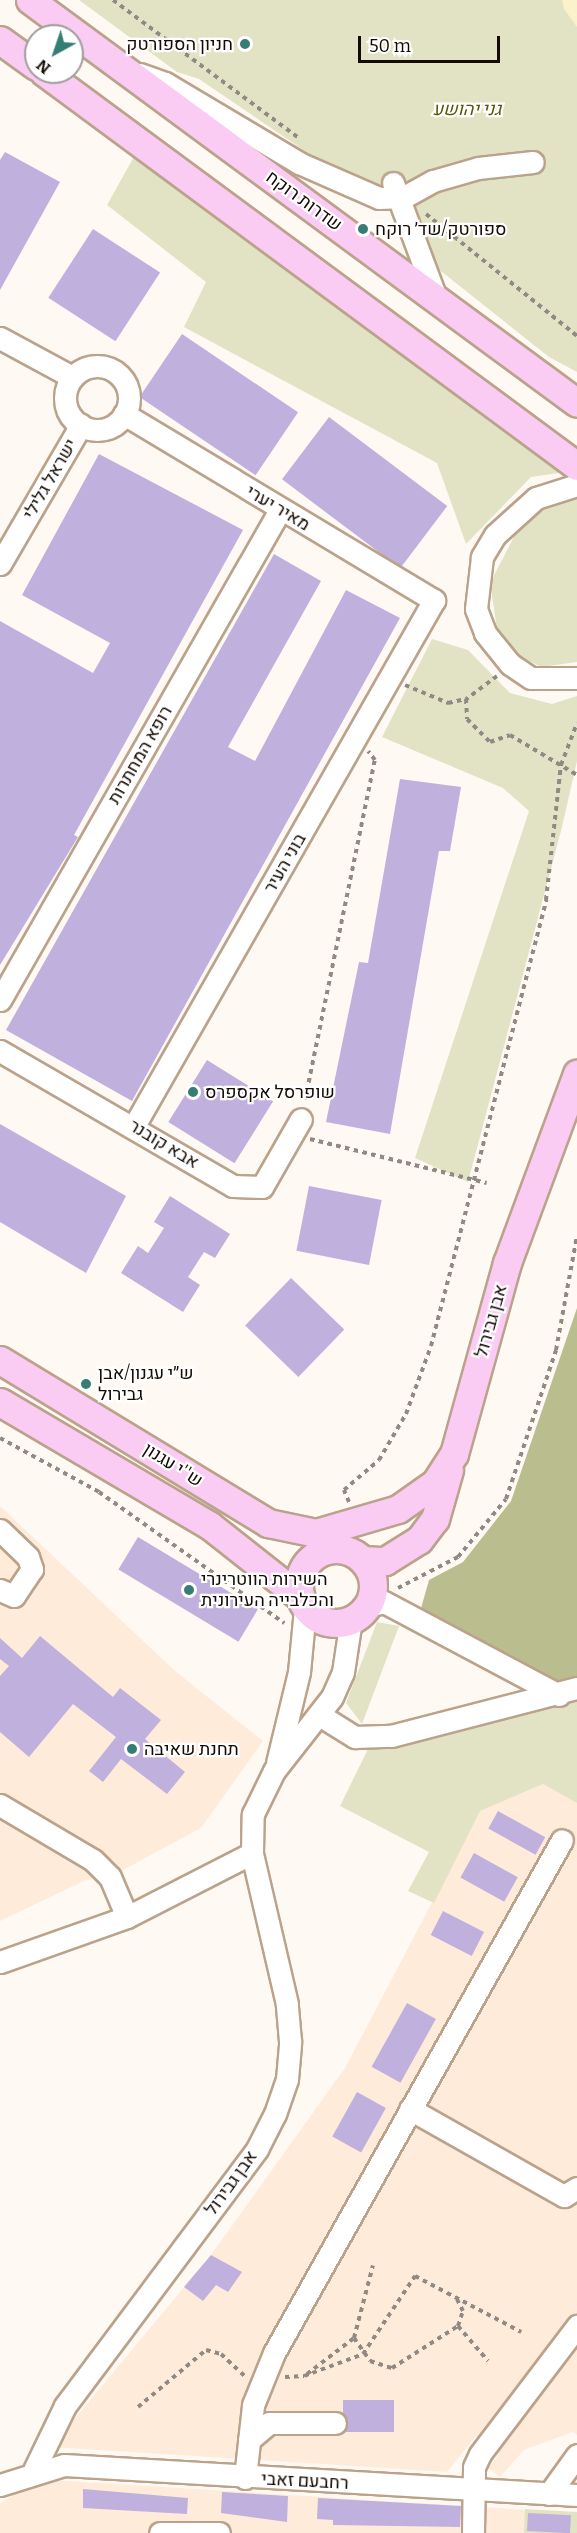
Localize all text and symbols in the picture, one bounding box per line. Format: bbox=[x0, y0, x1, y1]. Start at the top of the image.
north arrow bbox=[24, 24, 84, 84]
scale bar bbox=[361, 24, 504, 62]
place label: חניון הספורטק bbox=[126, 33, 233, 55]
text: 50 m bbox=[369, 35, 411, 57]
marker: חניון הספורטק bbox=[238, 37, 252, 51]
text: N bbox=[33, 55, 54, 78]
park label: גני יהושע bbox=[433, 98, 501, 120]
street label: שדרות רוקח bbox=[262, 166, 346, 236]
place label: ספורטק/שד׳ רוקח bbox=[375, 218, 506, 240]
marker: ספורטק/שד׳ רוקח bbox=[356, 222, 370, 236]
street label: ישראל גלילי bbox=[18, 435, 82, 523]
street label: מאיר יערי bbox=[242, 480, 314, 536]
street label: רופא המחתרות bbox=[103, 702, 177, 808]
street label: בוני העיר bbox=[259, 829, 311, 897]
place label: שופרסל אקספרס bbox=[205, 1081, 335, 1103]
marker: שופרסל אקספרס bbox=[186, 1085, 200, 1099]
street label: אבא קובנר bbox=[125, 1115, 203, 1173]
street label: אבן גבירול bbox=[470, 1282, 512, 1360]
place label: ש״י עגנון/אבן גבירול bbox=[98, 1363, 193, 1406]
marker: ש״י עגנון/אבן גבירול bbox=[79, 1377, 93, 1391]
street label: ש''י עגנון bbox=[139, 1438, 207, 1492]
place label: השירות הווטרינרי והכלבייה העירונית bbox=[201, 1569, 334, 1612]
marker: השירות הווטרינרי והכלבייה העירונית bbox=[182, 1583, 196, 1597]
place label: תחנת שאיבה bbox=[144, 1738, 239, 1760]
marker: תחנת שאיבה bbox=[125, 1742, 139, 1756]
street label: אבן גבירול bbox=[200, 2146, 262, 2220]
street label: רחבעם זאבי bbox=[261, 2468, 349, 2494]

